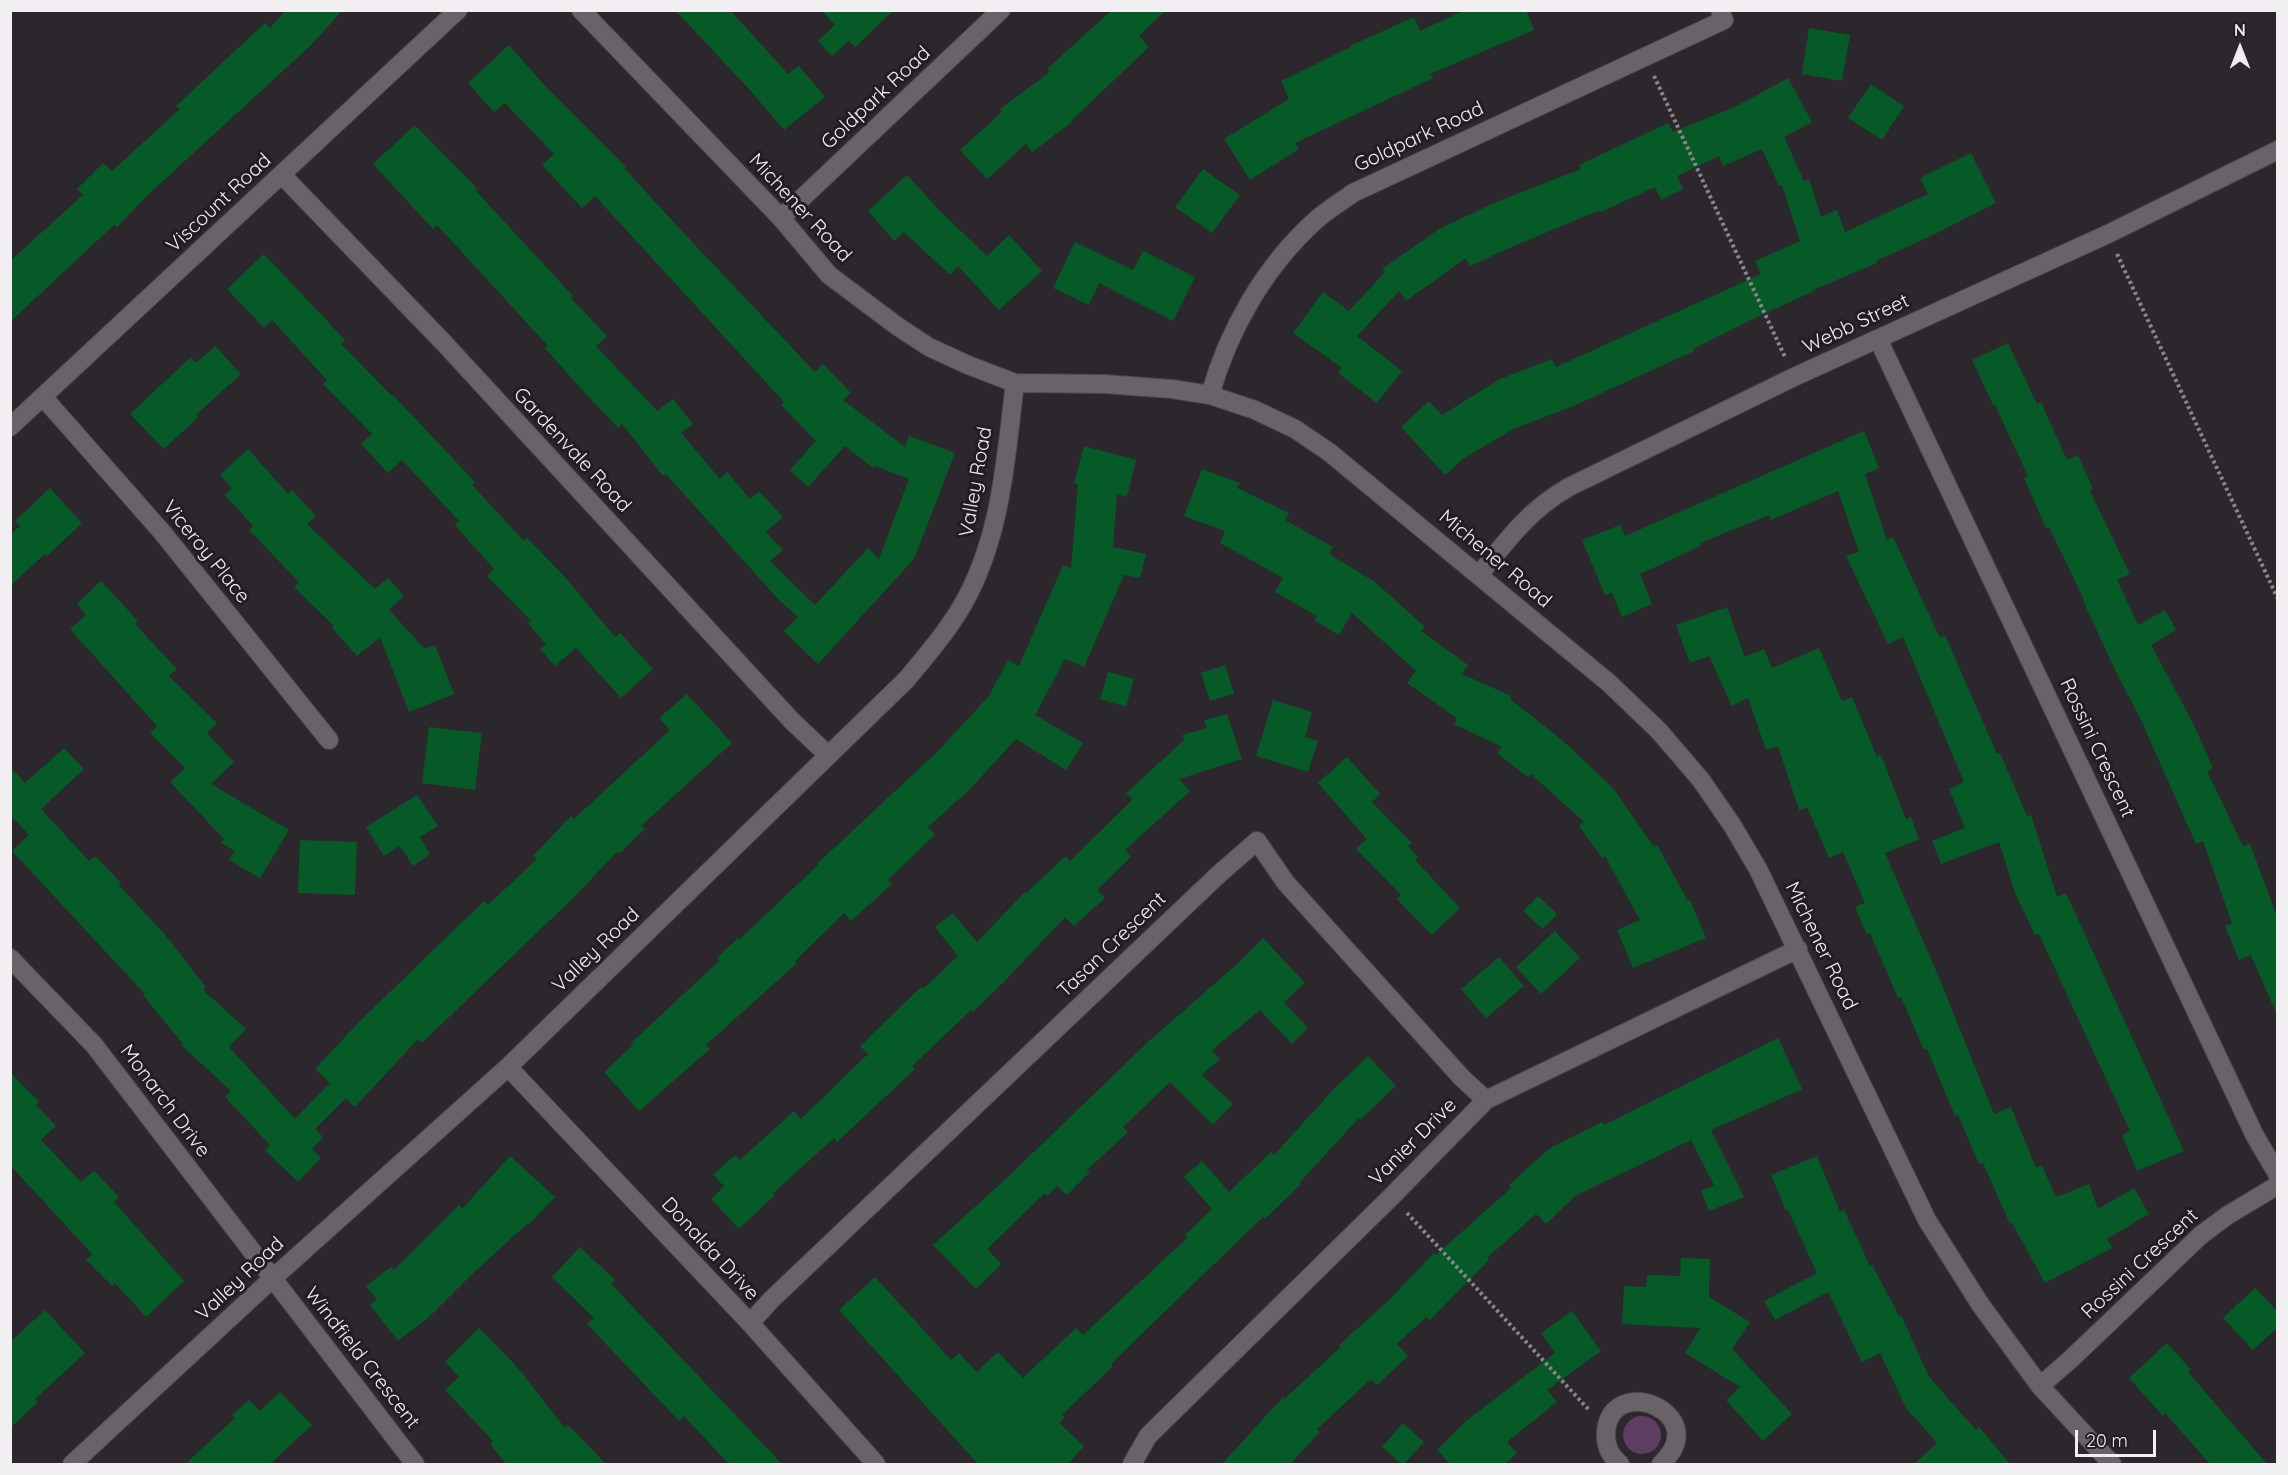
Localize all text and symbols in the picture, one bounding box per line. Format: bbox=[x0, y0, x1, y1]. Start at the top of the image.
north arrow bbox=[2210, 18, 2270, 78]
text: N bbox=[2234, 20, 2246, 40]
street label: Goldpark Road bbox=[817, 41, 935, 155]
street label: Goldpark Road bbox=[1350, 96, 1488, 178]
street label: Viscount Road bbox=[162, 148, 276, 258]
street label: Michener Road bbox=[744, 149, 856, 267]
street label: Webb Street bbox=[1799, 289, 1913, 359]
street label: Gardenvale Road bbox=[508, 383, 636, 517]
street label: Valley Road bbox=[954, 425, 998, 539]
street label: Viceroy Place bbox=[157, 496, 255, 608]
street label: Michener Road bbox=[1434, 505, 1556, 613]
street label: Rossini Crescent bbox=[2054, 675, 2140, 821]
street label: Michener Road bbox=[1780, 878, 1862, 1014]
street label: Tasan Crescent bbox=[1053, 887, 1171, 1003]
street label: Valley Road bbox=[547, 903, 645, 997]
street label: Monarch Drive bbox=[115, 1040, 215, 1162]
street label: Vanier Drive bbox=[1364, 1093, 1462, 1191]
street label: Donalda Drive bbox=[656, 1192, 764, 1306]
street label: Rossini Crescent bbox=[2077, 1204, 2203, 1324]
street label: Valley Road bbox=[191, 1232, 289, 1326]
street label: Windfield Crescent bbox=[299, 1282, 425, 1434]
scale bar bbox=[2078, 1418, 2159, 1456]
text: 20 m bbox=[2086, 1429, 2128, 1452]

